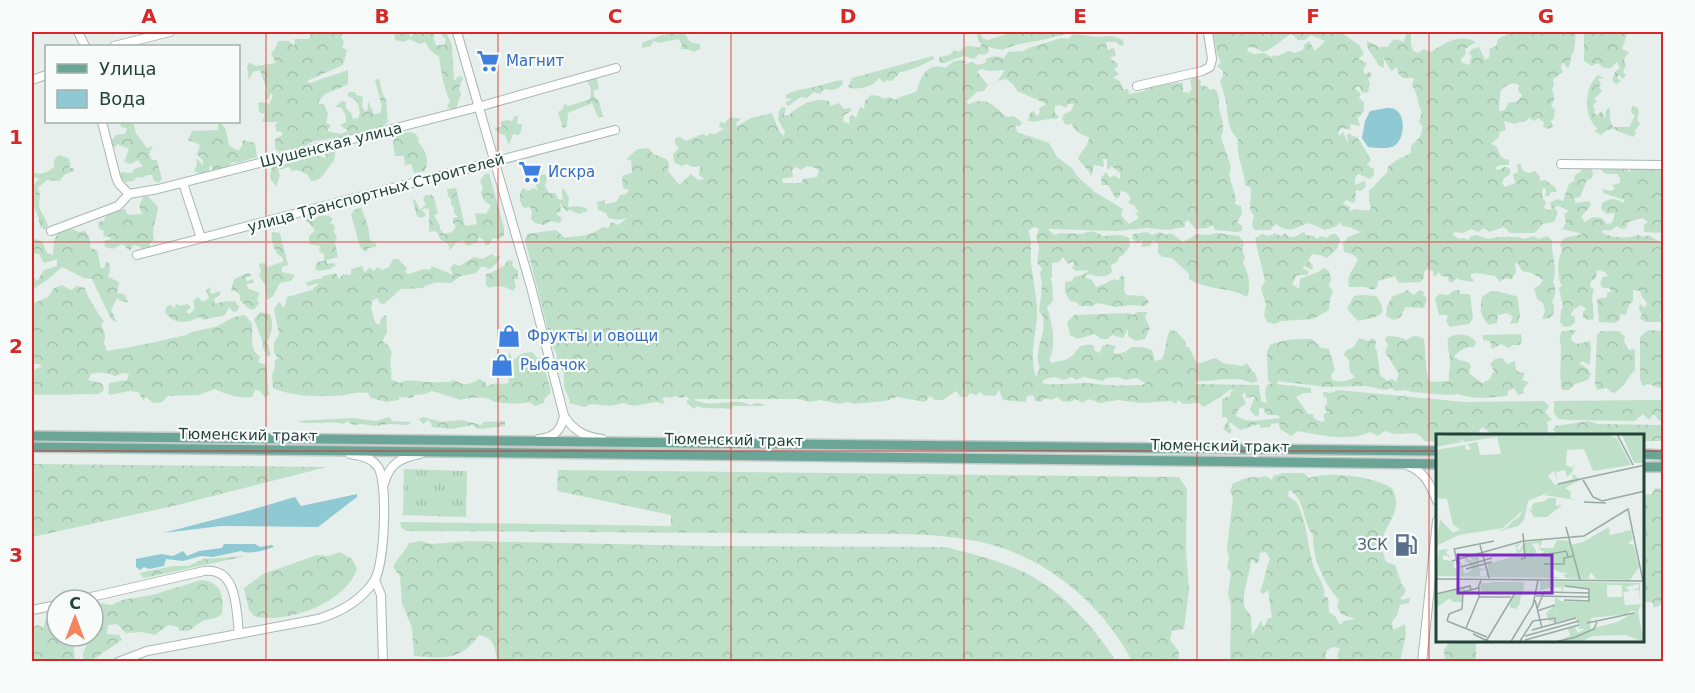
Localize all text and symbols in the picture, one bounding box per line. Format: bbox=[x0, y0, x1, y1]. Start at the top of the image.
text: A bbox=[141, 4, 157, 28]
text: B bbox=[374, 4, 390, 28]
text: C bbox=[608, 4, 622, 28]
text: D bbox=[840, 4, 856, 28]
text: E bbox=[1073, 4, 1087, 28]
text: F bbox=[1306, 4, 1320, 28]
text: G bbox=[1538, 4, 1554, 28]
legend bbox=[45, 45, 240, 123]
supermarket icon: Магнит bbox=[475, 48, 501, 74]
place label: Магнит bbox=[506, 52, 565, 70]
text: Улица bbox=[99, 58, 156, 79]
text: Вода bbox=[99, 88, 146, 109]
street label: Шушенская улица bbox=[258, 119, 404, 171]
text: 1 bbox=[9, 125, 23, 149]
street label: улица Транспортных Строителей bbox=[246, 150, 506, 236]
supermarket icon: Искра bbox=[517, 159, 543, 185]
place label: Искра bbox=[548, 163, 595, 181]
shop icon: Фрукты и овощи bbox=[496, 323, 522, 349]
place label: Фрукты и овощи bbox=[527, 327, 658, 345]
text: 2 bbox=[9, 334, 23, 358]
shop icon: Рыбачок bbox=[489, 352, 515, 378]
place label: Рыбачок bbox=[520, 356, 586, 374]
street label: Тюменский тракт bbox=[177, 425, 318, 445]
street label: Тюменский тракт bbox=[663, 430, 804, 450]
inset map bbox=[1436, 434, 1644, 642]
street label: Тюменский тракт bbox=[1149, 436, 1290, 456]
fuel station icon: ЗСК bbox=[1393, 532, 1419, 558]
place label: ЗСК bbox=[1357, 536, 1388, 554]
text: 3 bbox=[9, 543, 23, 567]
north arrow bbox=[45, 588, 105, 648]
text: С bbox=[69, 594, 81, 613]

